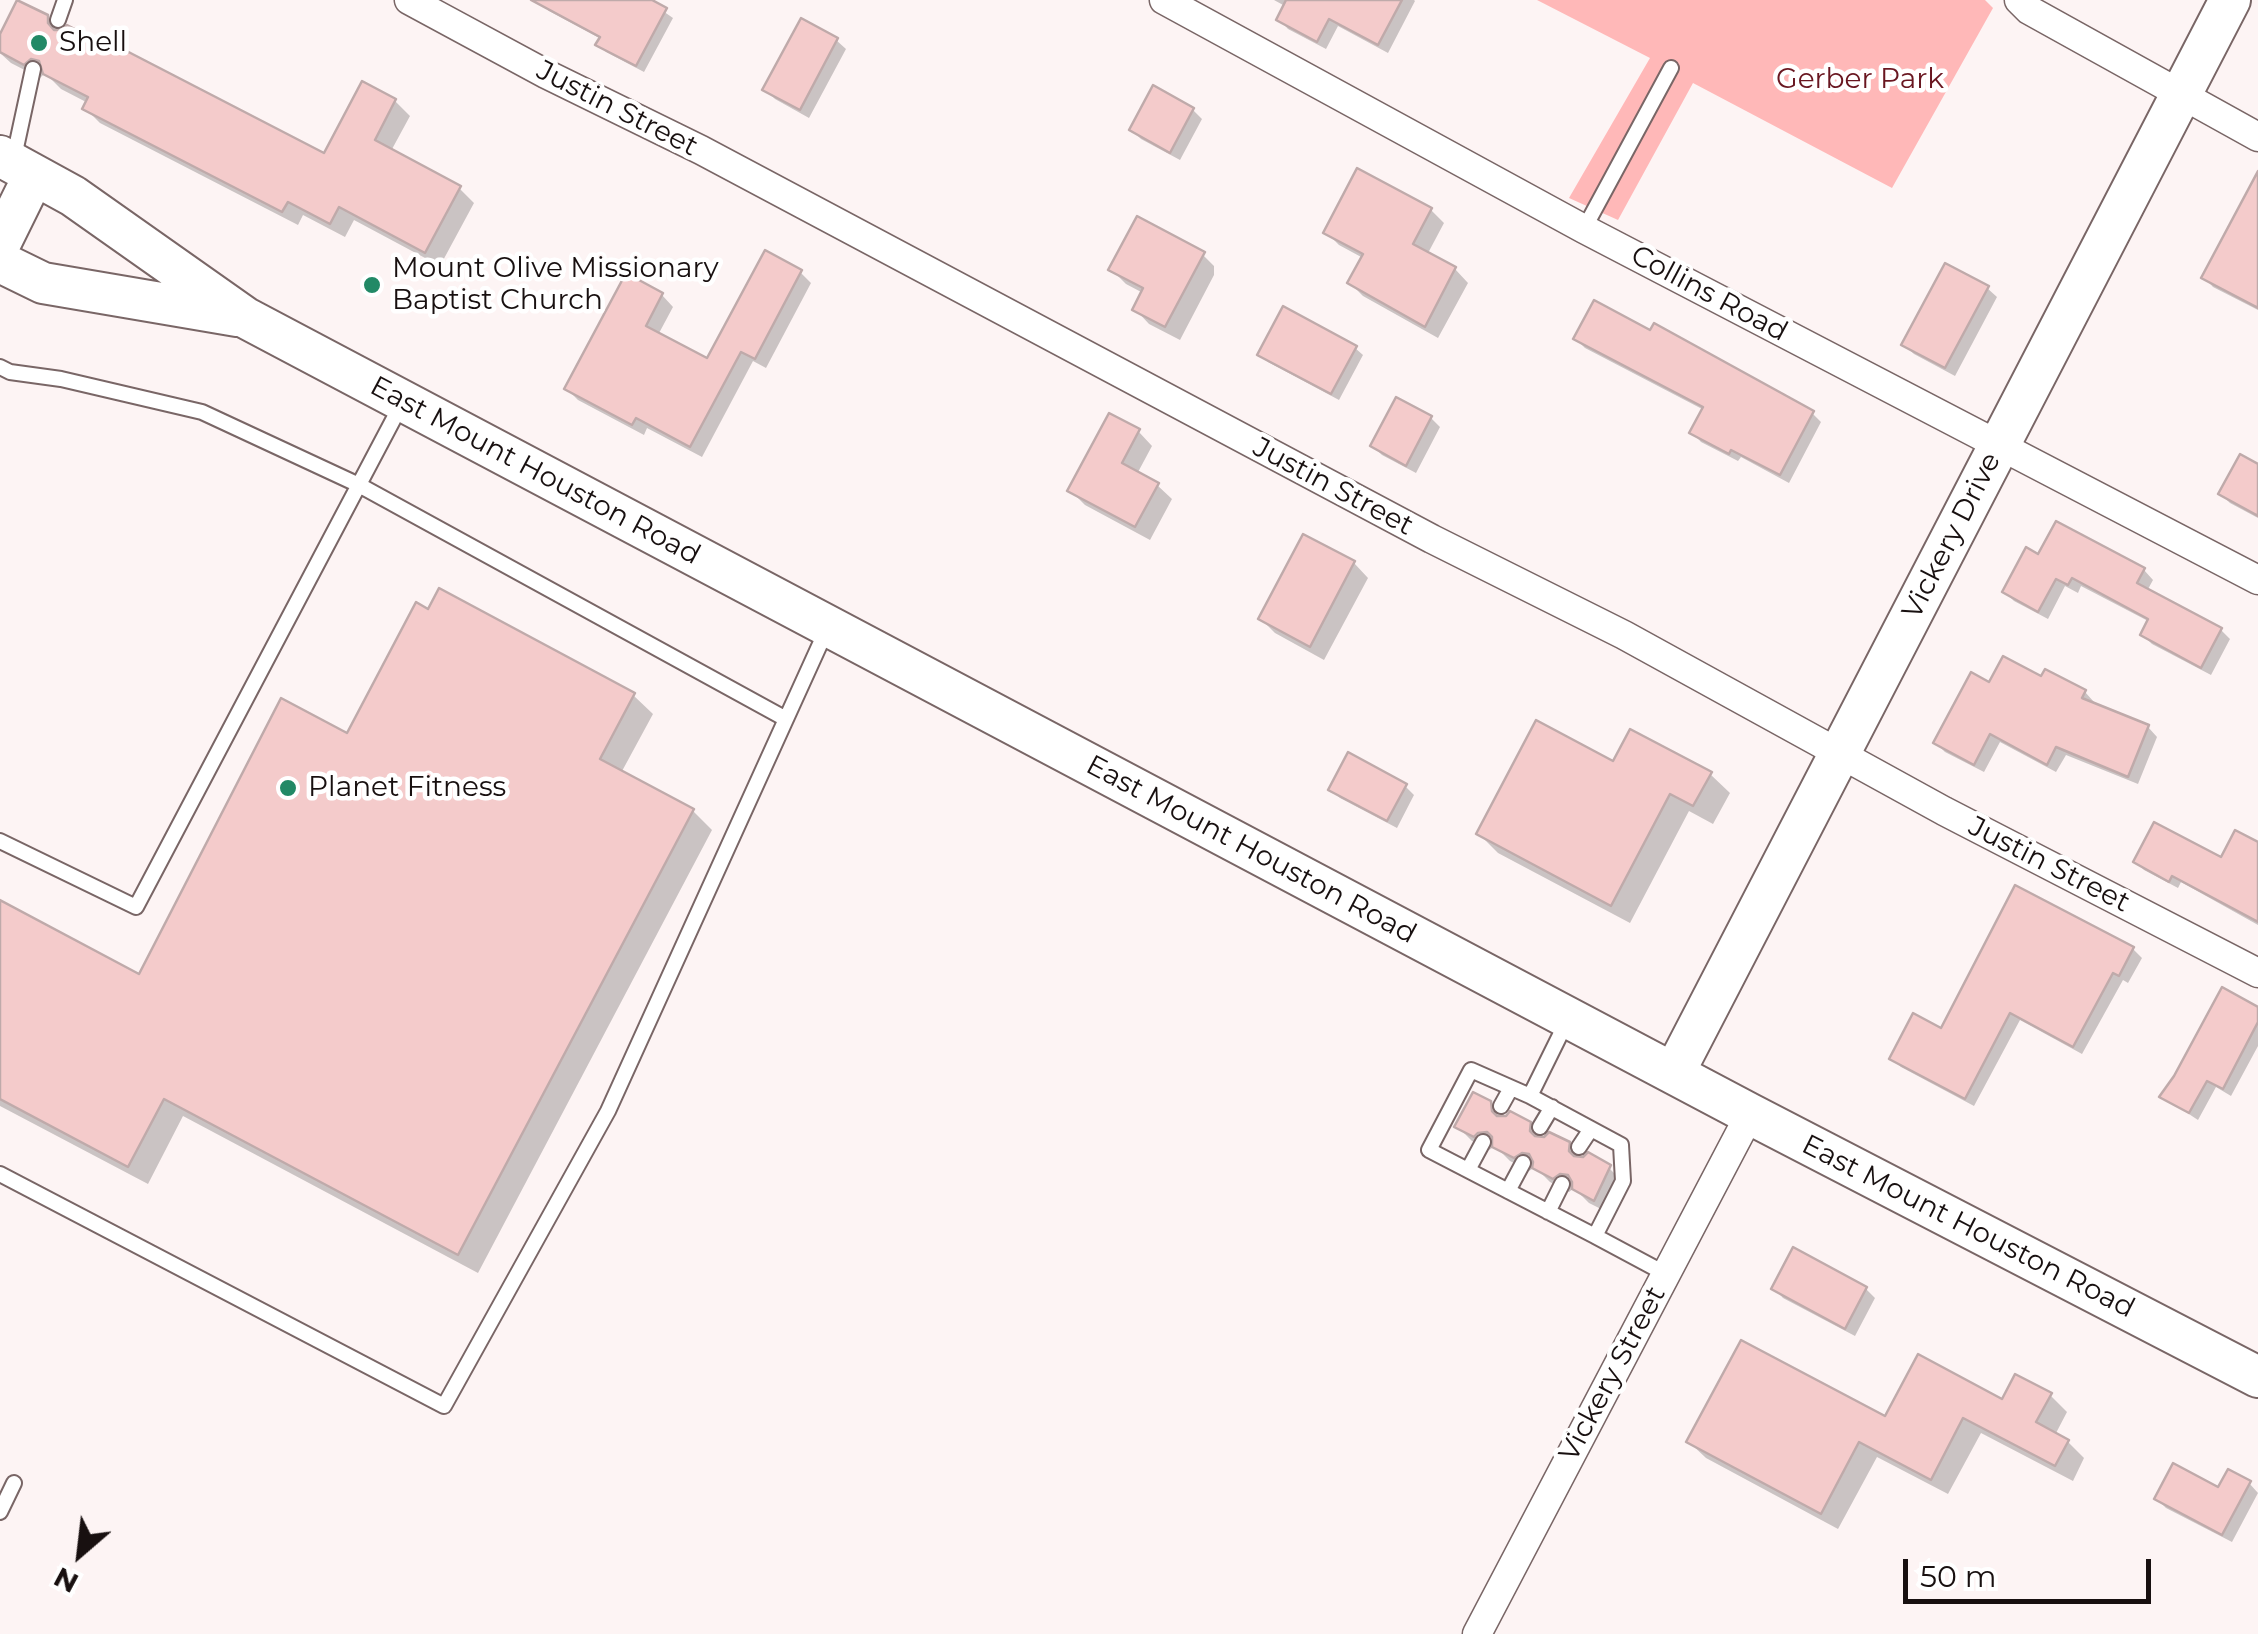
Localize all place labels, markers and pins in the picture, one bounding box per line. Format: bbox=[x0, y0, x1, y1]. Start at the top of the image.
place label: Shell bbox=[59, 26, 127, 60]
marker: Shell bbox=[28, 32, 50, 54]
place label: Mount Olive Missionary Baptist Church bbox=[392, 252, 719, 318]
marker: Mount Olive Missionary Baptist Church bbox=[361, 274, 383, 296]
place label: Planet Fitness bbox=[308, 771, 506, 805]
marker: Planet Fitness bbox=[277, 777, 299, 799]

